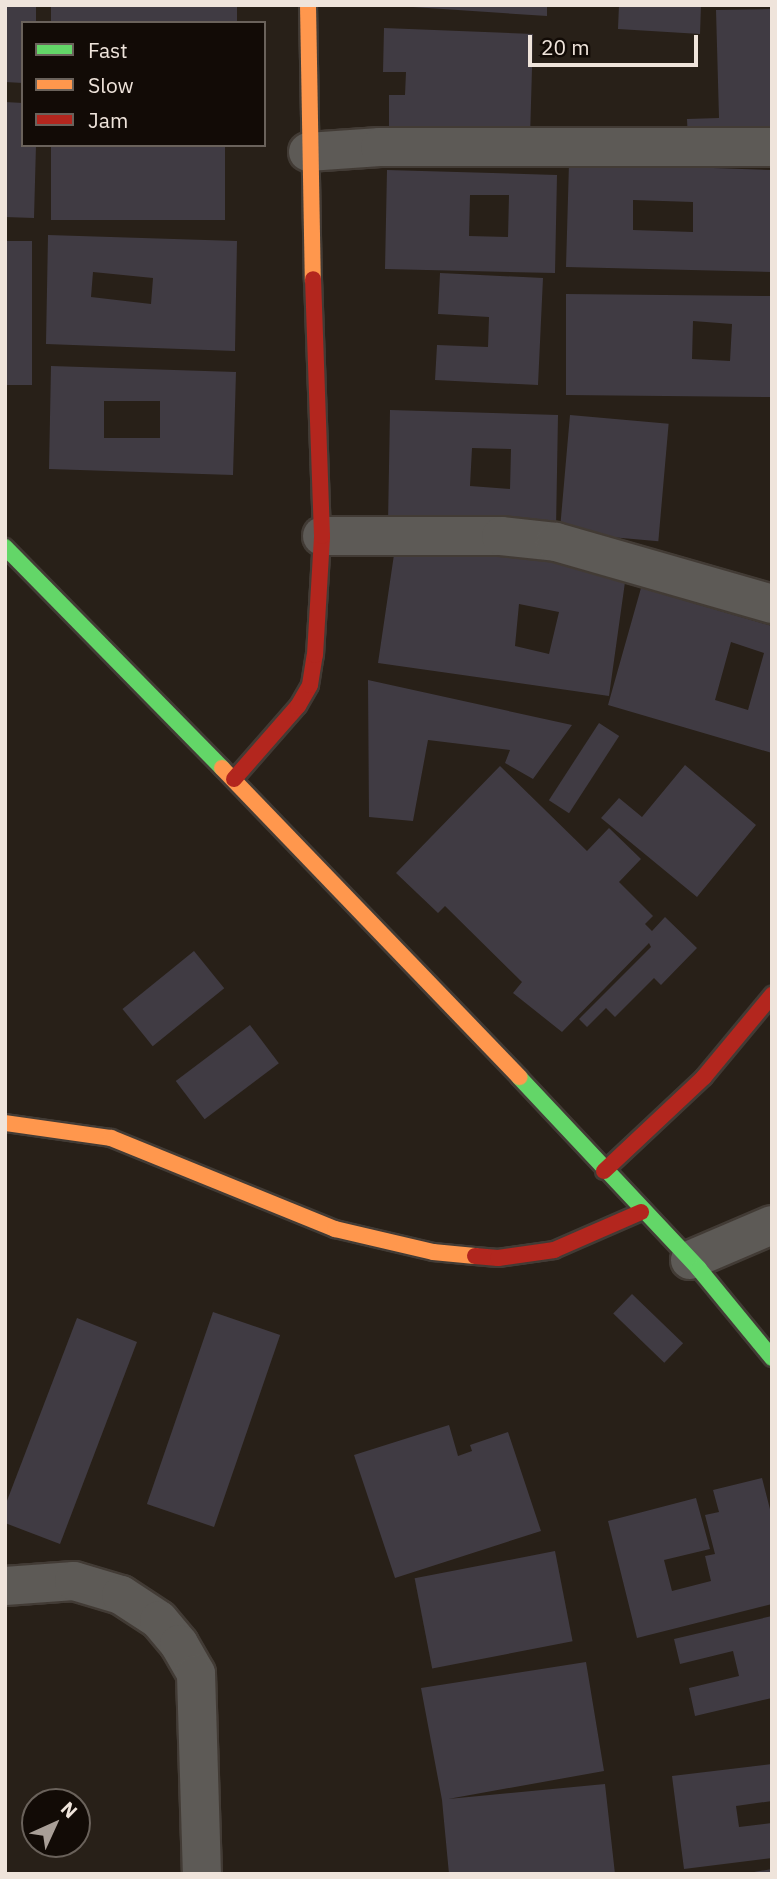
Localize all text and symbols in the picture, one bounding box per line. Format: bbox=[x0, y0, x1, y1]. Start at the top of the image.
legend bbox=[21, 21, 266, 147]
scale bar bbox=[532, 21, 702, 65]
text: 20 m bbox=[541, 33, 590, 61]
text: Fast bbox=[88, 36, 128, 64]
text: Slow bbox=[88, 71, 134, 99]
text: Jam bbox=[88, 106, 128, 134]
north arrow bbox=[21, 1788, 91, 1858]
text: N bbox=[56, 1796, 83, 1823]

